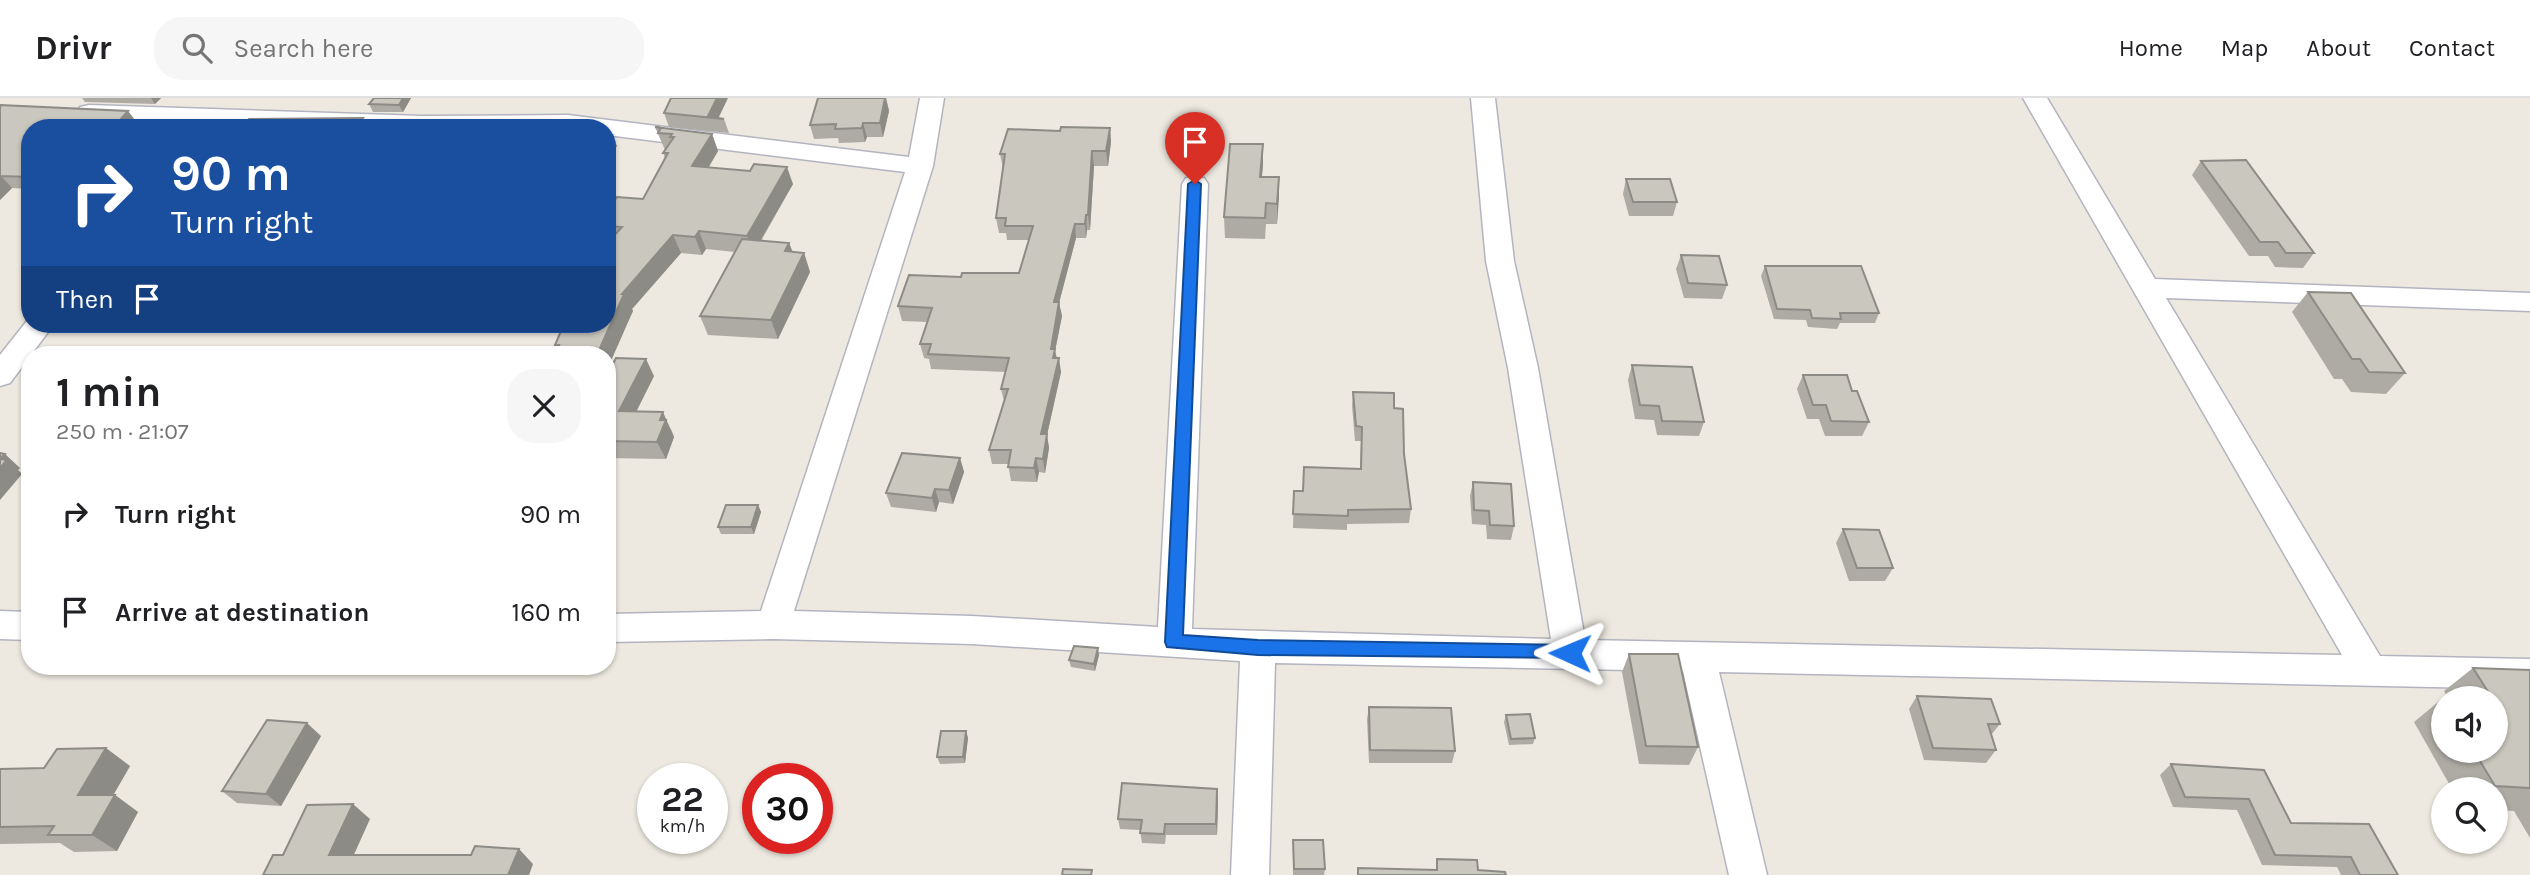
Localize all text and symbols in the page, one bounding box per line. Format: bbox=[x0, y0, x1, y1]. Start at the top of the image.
search box bbox=[154, 17, 644, 80]
text: Drivr bbox=[35, 29, 112, 67]
icon: search bbox=[178, 29, 216, 67]
text: Search here bbox=[234, 33, 373, 64]
text: Home bbox=[2119, 34, 2183, 62]
text: Map bbox=[2221, 34, 2268, 62]
text: About bbox=[2306, 34, 2371, 62]
text: Contact bbox=[2409, 34, 2495, 62]
pin bbox=[1165, 112, 1225, 184]
icon: arrive bbox=[1176, 123, 1214, 161]
text: 90 m bbox=[171, 145, 291, 202]
icon: right bbox=[56, 147, 147, 238]
text: Turn right bbox=[171, 204, 313, 241]
icon: arrive bbox=[128, 280, 166, 318]
text: Then bbox=[56, 284, 114, 315]
text: 1 min bbox=[56, 367, 161, 417]
button: close bbox=[507, 369, 581, 443]
text: 250 m · 21:07 bbox=[56, 418, 189, 445]
icon: right bbox=[56, 495, 94, 533]
text: Turn right bbox=[115, 499, 236, 530]
text: 90 m bbox=[520, 499, 581, 530]
icon: arrive bbox=[56, 593, 94, 631]
text: Arrive at destination bbox=[115, 597, 369, 628]
text: 160 m bbox=[512, 597, 581, 628]
position arrow bbox=[1533, 616, 1607, 690]
map controls bbox=[2431, 686, 2508, 854]
button: sound bbox=[2431, 686, 2508, 763]
speed limit sign: 30 bbox=[742, 763, 833, 854]
button: search bbox=[2431, 777, 2508, 854]
text: 22 bbox=[661, 779, 704, 820]
text: km/h bbox=[660, 815, 705, 837]

